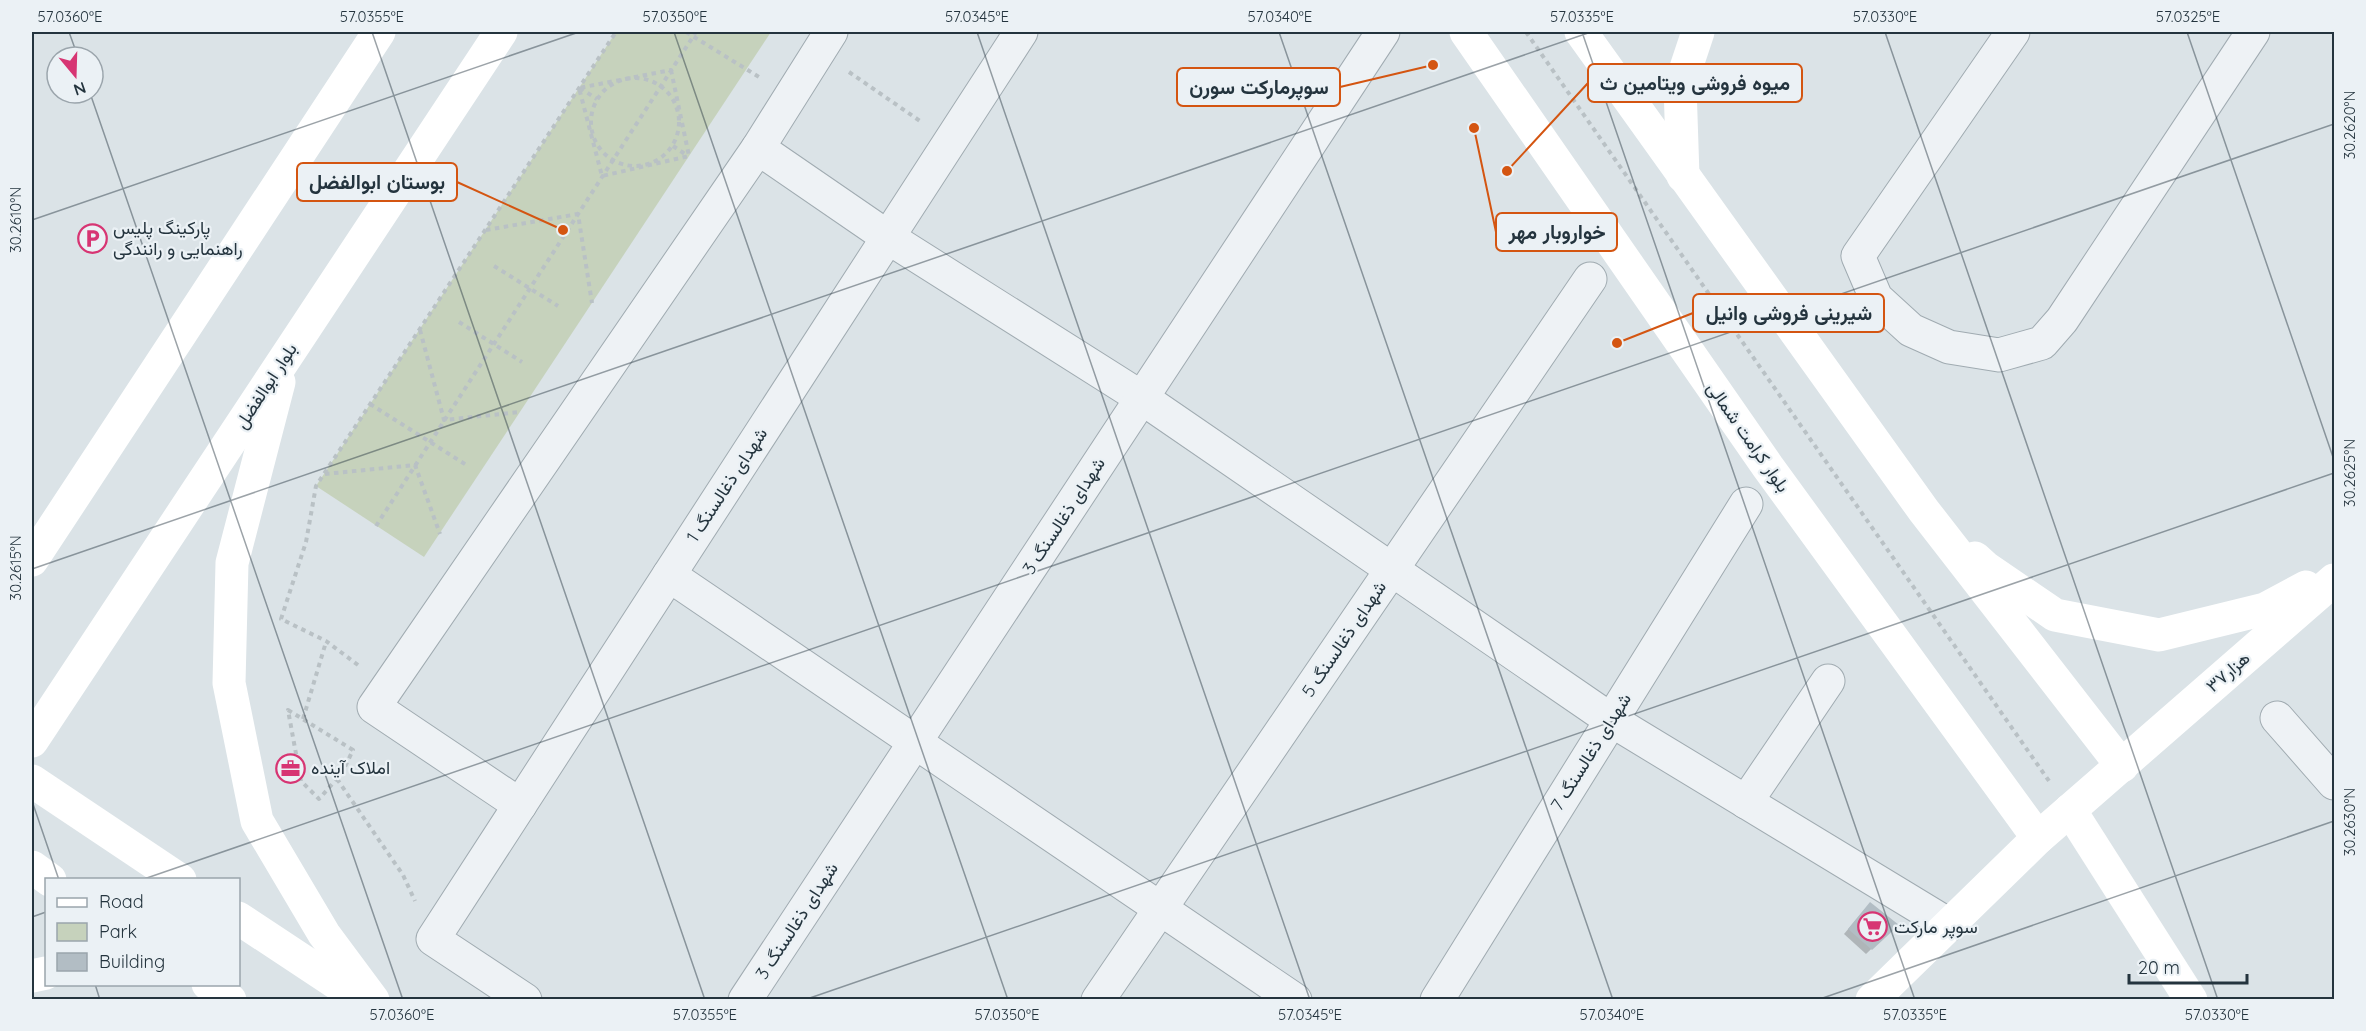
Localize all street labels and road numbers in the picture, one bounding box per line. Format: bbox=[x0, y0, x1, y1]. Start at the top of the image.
street label: بلوار ابوالفضل bbox=[229, 339, 302, 433]
street label: بلوار کرامت شمالی bbox=[1702, 377, 1795, 496]
street label: شهدای ذغالسنگ 1 bbox=[681, 423, 772, 546]
street label: شهدای ذغالسنگ 3 bbox=[1017, 453, 1110, 579]
street label: شهدای ذغالسنگ 5 bbox=[1296, 576, 1391, 701]
street label: هزار۳۷ bbox=[2201, 646, 2254, 697]
street label: شهدای ذغالسنگ 7 bbox=[1545, 688, 1636, 815]
street label: شهدای ذغالسنگ 3 bbox=[750, 858, 843, 984]

